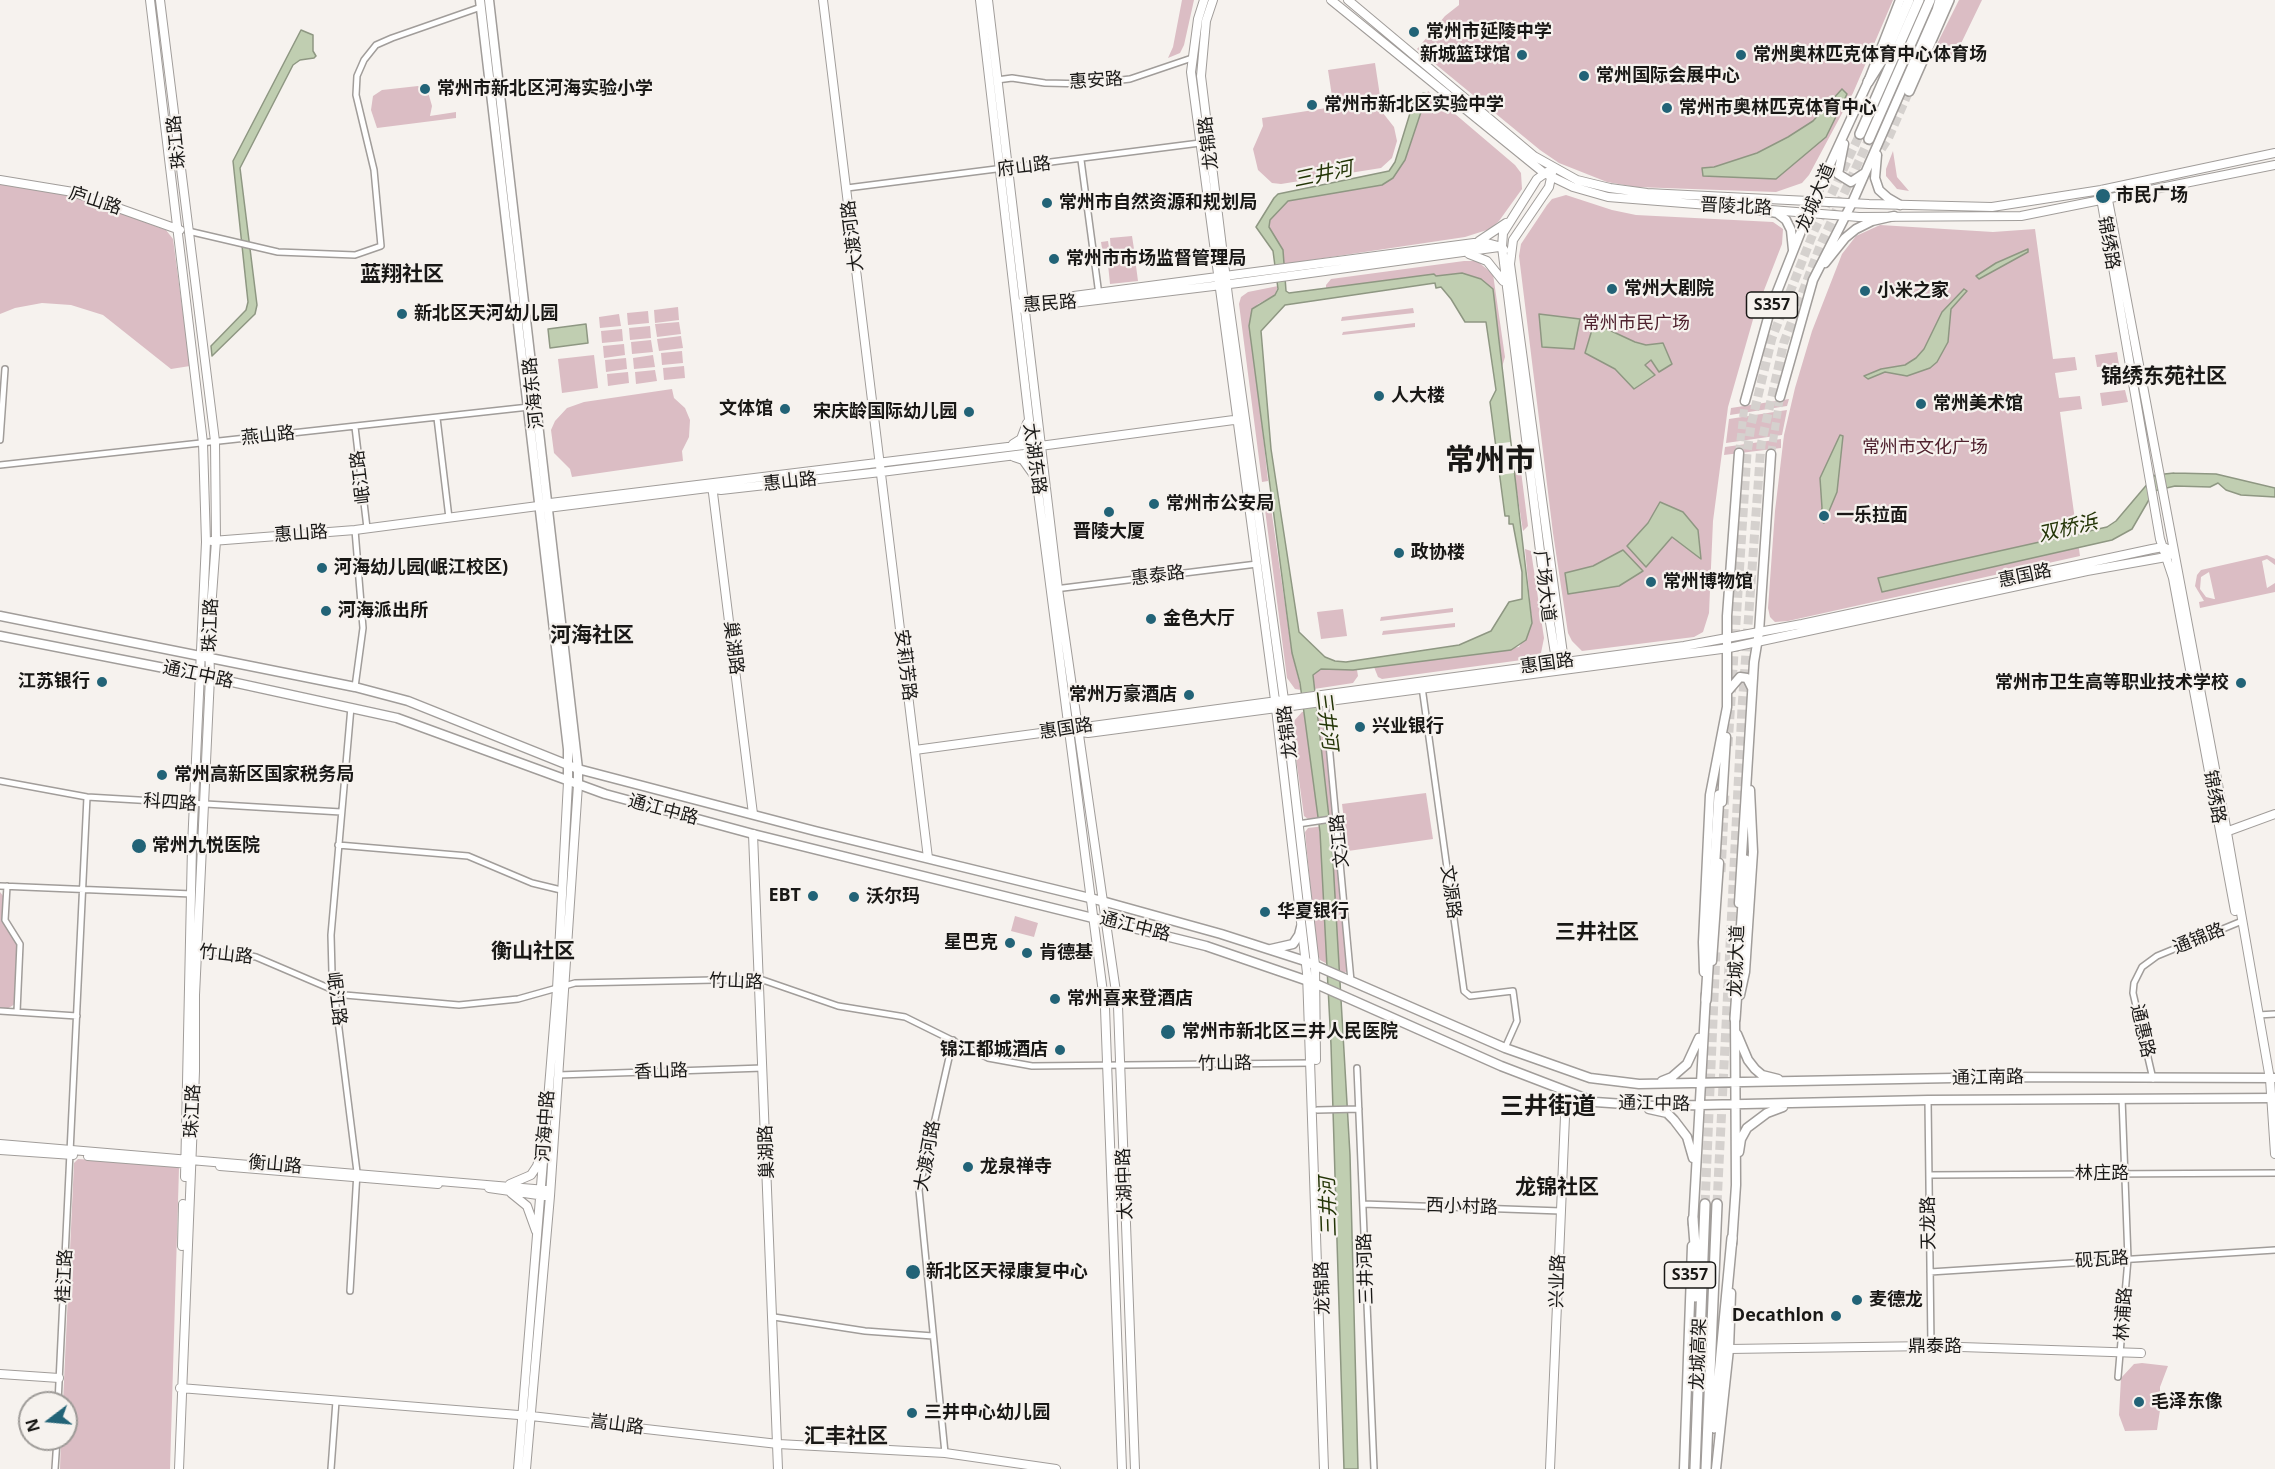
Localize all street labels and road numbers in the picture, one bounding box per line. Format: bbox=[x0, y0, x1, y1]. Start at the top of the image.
street label: 惠安路 bbox=[1068, 68, 1124, 94]
street label: 珠江路 bbox=[163, 114, 191, 170]
street label: 龙锦路 bbox=[1195, 115, 1223, 171]
street label: 府山路 bbox=[996, 153, 1052, 181]
street label: 龙城大道 bbox=[1792, 161, 1840, 235]
street label: 庐山路 bbox=[66, 182, 124, 220]
street label: 晋陵北路 bbox=[1699, 194, 1773, 220]
street label: 大渡河路 bbox=[838, 199, 868, 273]
street label: 锦绣路 bbox=[2093, 215, 2123, 271]
street label: 惠民路 bbox=[1022, 291, 1078, 317]
road number: S357 bbox=[1746, 292, 1798, 318]
street label: 河海东路 bbox=[519, 356, 549, 430]
street label: 燕山路 bbox=[240, 422, 296, 450]
street label: 太湖东路 bbox=[1018, 422, 1050, 496]
street label: 岷江路 bbox=[347, 449, 375, 505]
street label: 惠山路 bbox=[762, 468, 818, 496]
street label: 惠山路 bbox=[273, 521, 329, 547]
street label: 广场大道 bbox=[1529, 549, 1559, 623]
street label: 惠国路 bbox=[1996, 560, 2054, 592]
street label: 惠泰路 bbox=[1130, 562, 1186, 590]
street label: 珠江路 bbox=[199, 598, 223, 652]
street label: 巢湖路 bbox=[719, 620, 747, 676]
street label: 安莉芳路 bbox=[890, 628, 920, 702]
street label: 惠国路 bbox=[1519, 650, 1575, 678]
street label: 通江中路 bbox=[161, 657, 235, 693]
street label: 龙锦路 bbox=[1274, 704, 1302, 760]
street label: 惠国路 bbox=[1038, 714, 1094, 744]
street label: 锦绣路 bbox=[2199, 769, 2229, 825]
street label: 科四路 bbox=[142, 790, 198, 816]
street label: 通江中路 bbox=[625, 790, 701, 830]
street label: 文江路 bbox=[1326, 813, 1354, 869]
street label: 文源路 bbox=[1436, 864, 1464, 920]
street label: 通江中路 bbox=[1097, 908, 1173, 946]
street label: 通锦路 bbox=[2170, 919, 2228, 959]
street label: 龙城大道 bbox=[1725, 925, 1749, 997]
street label: 竹山路 bbox=[198, 941, 254, 969]
street label: 竹山路 bbox=[709, 970, 763, 994]
street label: 岷江路 bbox=[322, 971, 350, 1027]
street label: 通惠路 bbox=[2125, 1002, 2159, 1060]
street label: 竹山路 bbox=[1198, 1053, 1252, 1075]
street label: 香山路 bbox=[634, 1060, 688, 1084]
street label: 通江南路 bbox=[1952, 1067, 2024, 1089]
street label: 珠江路 bbox=[181, 1083, 205, 1139]
street label: 河海中路 bbox=[533, 1089, 559, 1163]
street label: 通江中路 bbox=[1618, 1093, 1690, 1115]
street label: 大渡河路 bbox=[911, 1119, 945, 1193]
street label: 巢湖路 bbox=[755, 1125, 779, 1179]
street label: 太湖中路 bbox=[1113, 1148, 1137, 1220]
street label: 衡山路 bbox=[247, 1152, 303, 1178]
street label: 林庄路 bbox=[2075, 1163, 2129, 1185]
street label: 西小村路 bbox=[1426, 1195, 1498, 1219]
street label: 天龙路 bbox=[1918, 1196, 1940, 1250]
street label: 三井河路 bbox=[1354, 1233, 1378, 1305]
street label: 砚瓦路 bbox=[2074, 1247, 2130, 1273]
street label: 桂江路 bbox=[53, 1248, 77, 1304]
street label: 兴业路 bbox=[1546, 1254, 1570, 1308]
street label: 龙锦路 bbox=[1311, 1261, 1335, 1315]
road number: S357 bbox=[1664, 1262, 1716, 1288]
street label: 林浦路 bbox=[2111, 1286, 2137, 1342]
street label: 龙城高架 bbox=[1687, 1318, 1711, 1390]
street label: 鼎泰路 bbox=[1908, 1336, 1962, 1358]
street label: 嵩山路 bbox=[589, 1411, 645, 1439]

